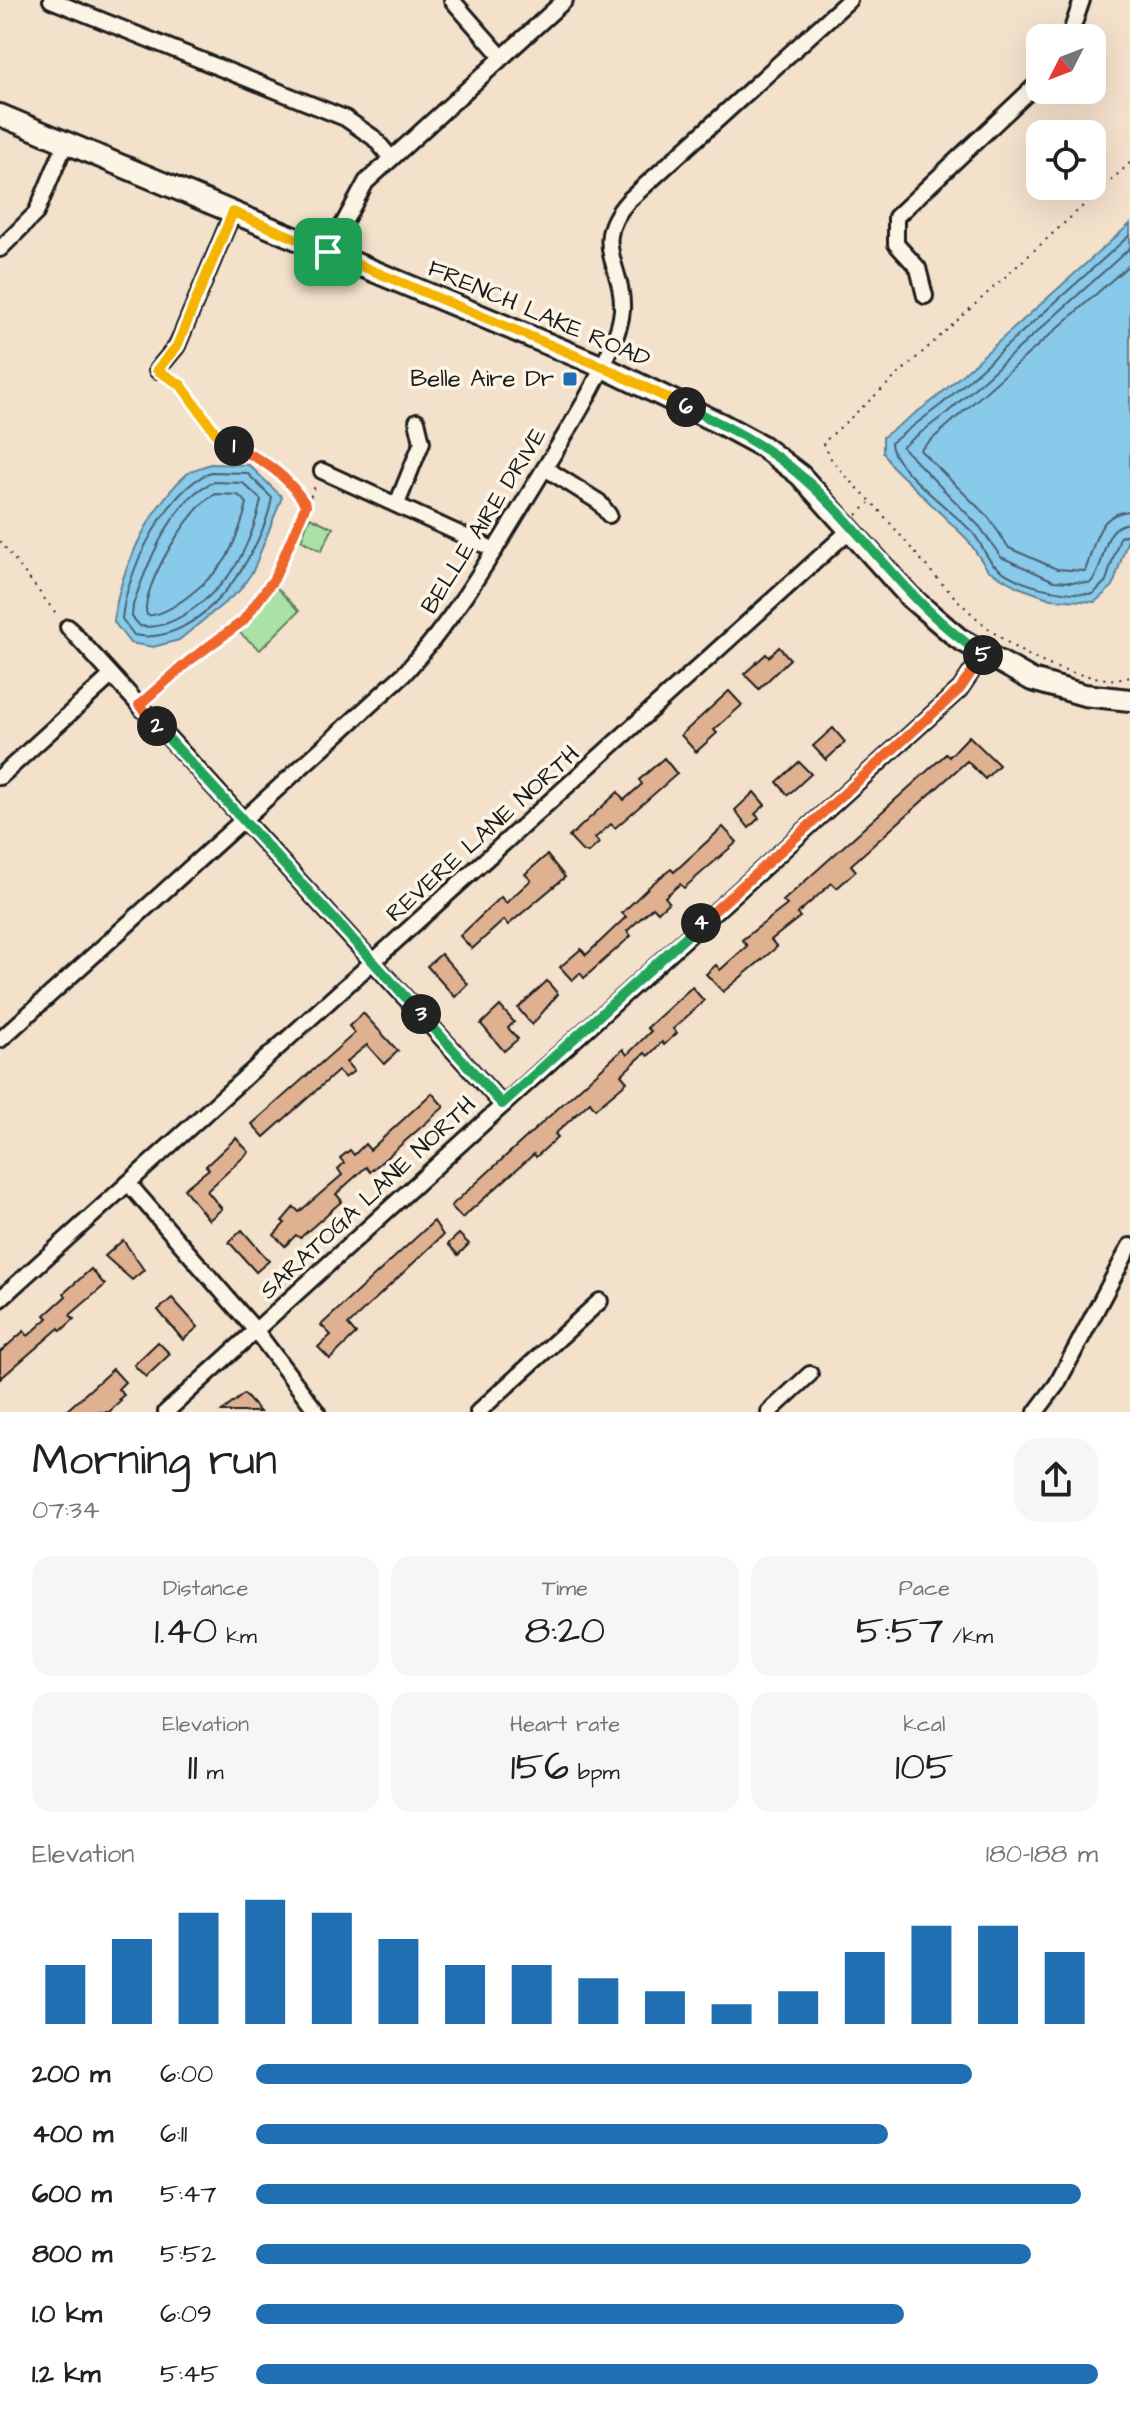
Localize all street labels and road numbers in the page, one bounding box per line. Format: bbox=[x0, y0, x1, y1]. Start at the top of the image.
street label: FRENCH LAKE ROAD bbox=[423, 252, 655, 376]
street label: BELLE AIRE DRIVE bbox=[413, 421, 555, 621]
street label: REVERE LANE NORTH bbox=[379, 738, 587, 930]
street label: SARATOGA LANE NORTH bbox=[252, 1089, 484, 1307]

